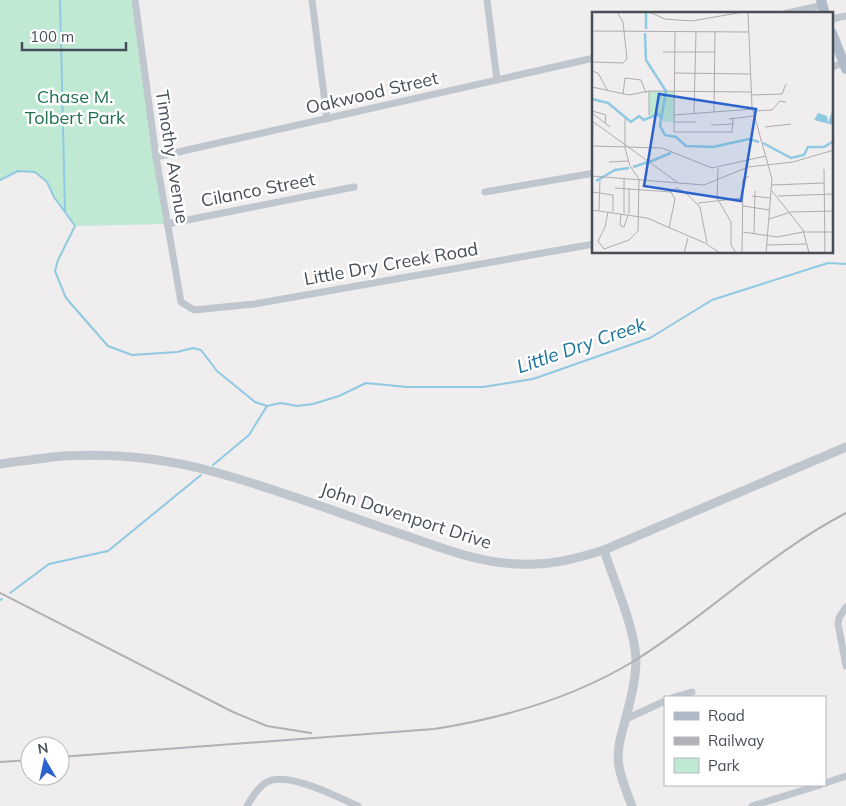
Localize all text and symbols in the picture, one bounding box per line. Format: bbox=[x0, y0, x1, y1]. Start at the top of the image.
inset map bbox=[592, 12, 834, 254]
scale bar bbox=[22, 20, 126, 52]
text: 100 m bbox=[30, 27, 74, 46]
street label: Oakwood Street bbox=[304, 66, 440, 119]
park label: Chase M. Tolbert Park bbox=[25, 85, 126, 129]
street label: Timothy Avenue bbox=[151, 89, 194, 225]
street label: Cilanco Street bbox=[199, 167, 317, 212]
street label: Little Dry Creek Road bbox=[302, 237, 480, 290]
water label: Little Dry Creek bbox=[513, 311, 650, 378]
street label: John Davenport Drive bbox=[318, 477, 495, 554]
legend bbox=[664, 696, 826, 786]
text: Road bbox=[708, 706, 745, 725]
text: Railway bbox=[708, 731, 764, 750]
north arrow bbox=[20, 736, 70, 786]
text: N bbox=[36, 738, 50, 758]
text: Park bbox=[708, 756, 740, 775]

